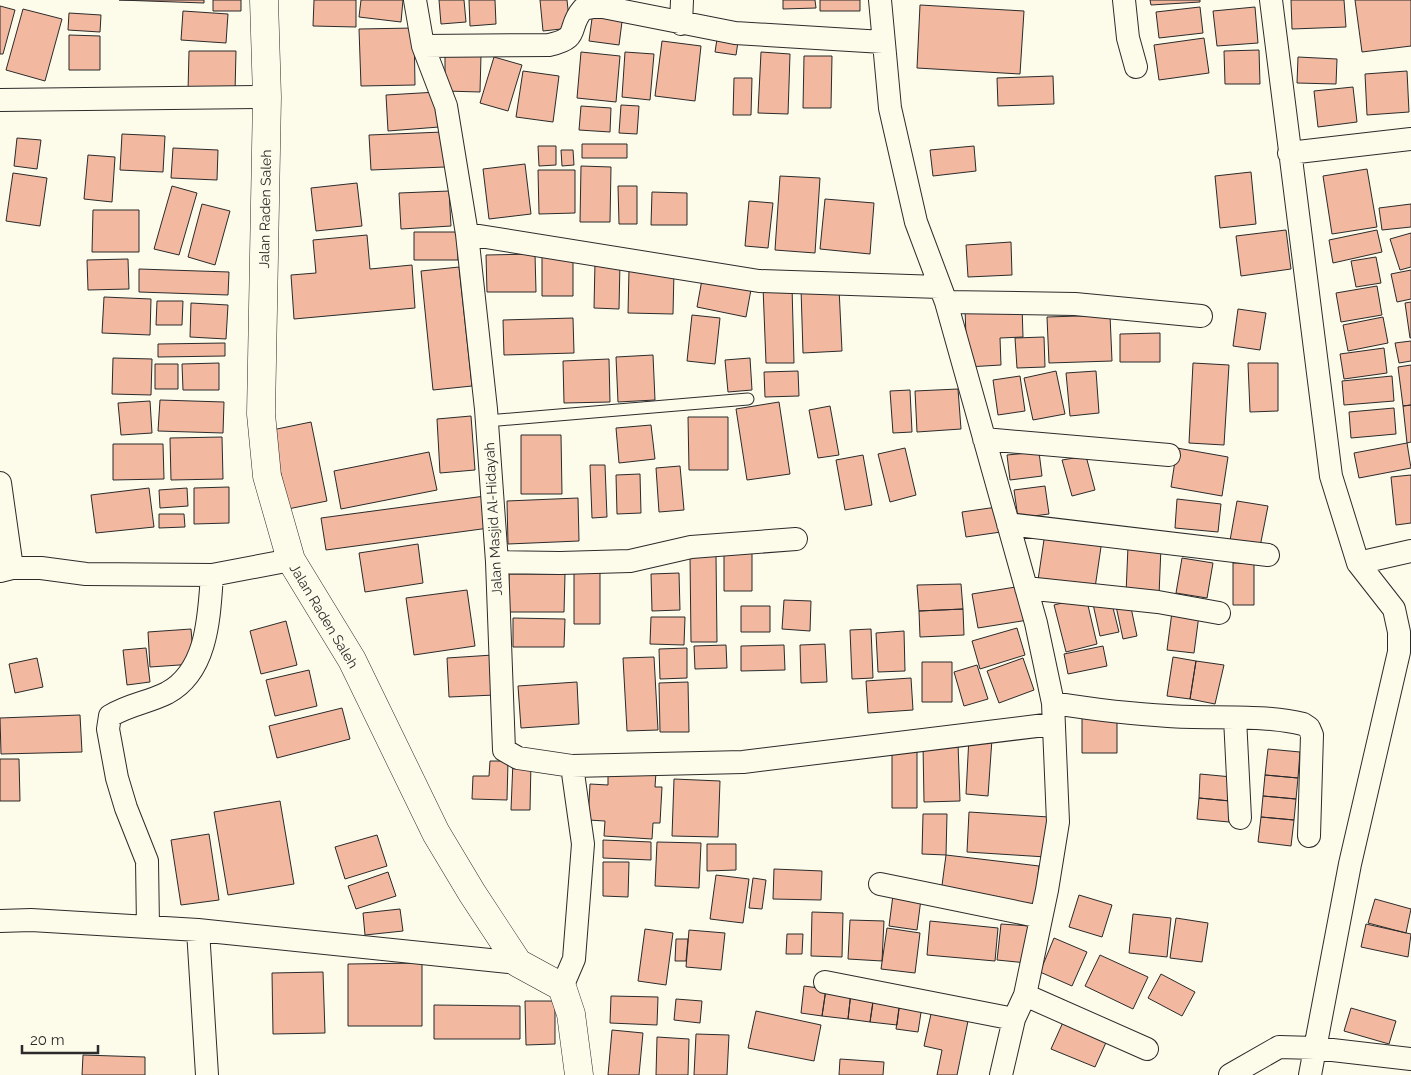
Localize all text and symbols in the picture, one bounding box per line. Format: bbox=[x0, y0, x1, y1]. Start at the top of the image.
street label: Jalan Raden Saleh bbox=[256, 149, 274, 269]
street label: Jalan Masjid Al-Hidayah bbox=[481, 442, 505, 596]
street label: Jalan Raden Saleh bbox=[286, 561, 362, 671]
scale bar bbox=[22, 1022, 99, 1054]
text: 20 m bbox=[30, 1031, 65, 1049]

